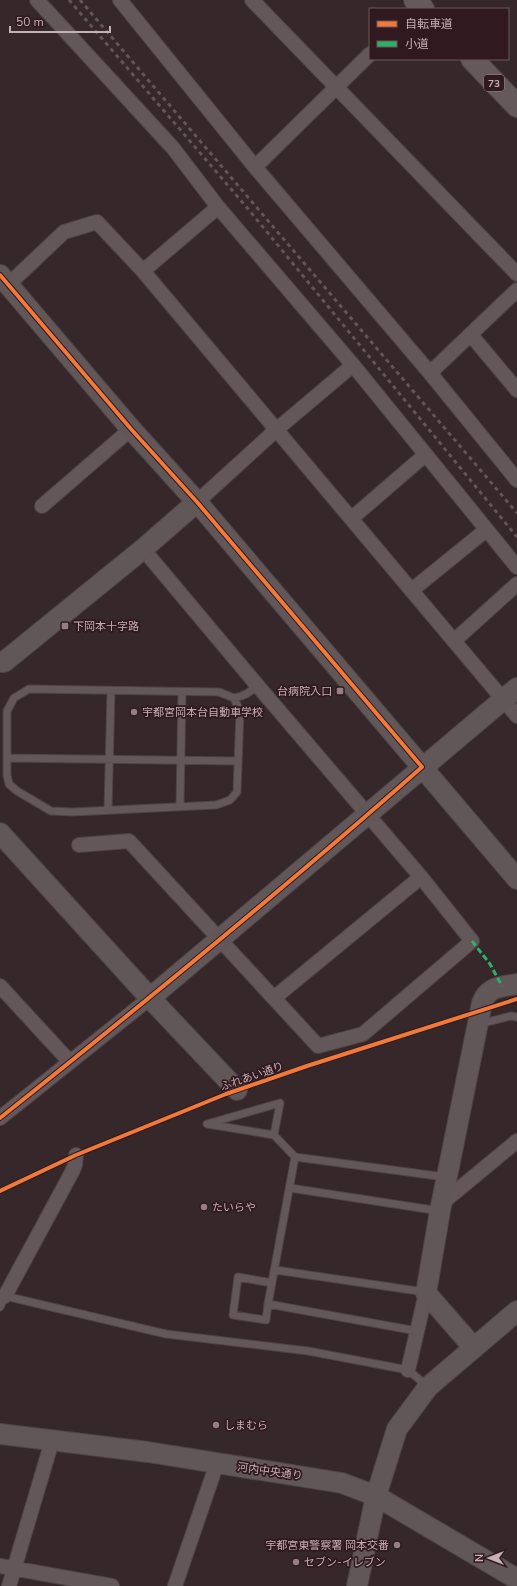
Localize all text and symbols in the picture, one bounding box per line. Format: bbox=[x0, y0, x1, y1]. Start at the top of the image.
scale bar bbox=[10, 8, 110, 34]
legend bbox=[369, 8, 509, 60]
text: 50 m bbox=[16, 14, 44, 30]
text: 自転車道 bbox=[405, 16, 453, 32]
text: 小道 bbox=[405, 36, 429, 52]
road number: 73 bbox=[484, 75, 504, 91]
place label: 下岡本十字路 bbox=[73, 619, 139, 634]
marker: 下岡本十字路 bbox=[60, 621, 70, 631]
place label: 台病院入口 bbox=[277, 684, 332, 699]
marker: 台病院入口 bbox=[335, 686, 345, 696]
place label: 宇都宮岡本台自動車学校 bbox=[142, 705, 263, 720]
marker: 宇都宮岡本台自動車学校 bbox=[129, 707, 139, 717]
street label: ふれあい通り bbox=[219, 1059, 286, 1094]
place label: たいらや bbox=[212, 1200, 256, 1215]
marker: たいらや bbox=[199, 1202, 209, 1212]
place label: しまむら bbox=[224, 1418, 268, 1433]
marker: しまむら bbox=[211, 1420, 221, 1430]
street label: 河内中央通り bbox=[236, 1459, 304, 1484]
place label: 宇都宮東警察署 岡本交番 bbox=[265, 1538, 389, 1553]
north arrow bbox=[469, 1538, 509, 1578]
marker: 宇都宮東警察署 岡本交番 bbox=[392, 1540, 402, 1550]
text: N bbox=[472, 1554, 487, 1562]
place label: セブン-イレブン bbox=[304, 1555, 386, 1570]
marker: セブン-イレブン bbox=[291, 1557, 301, 1567]

